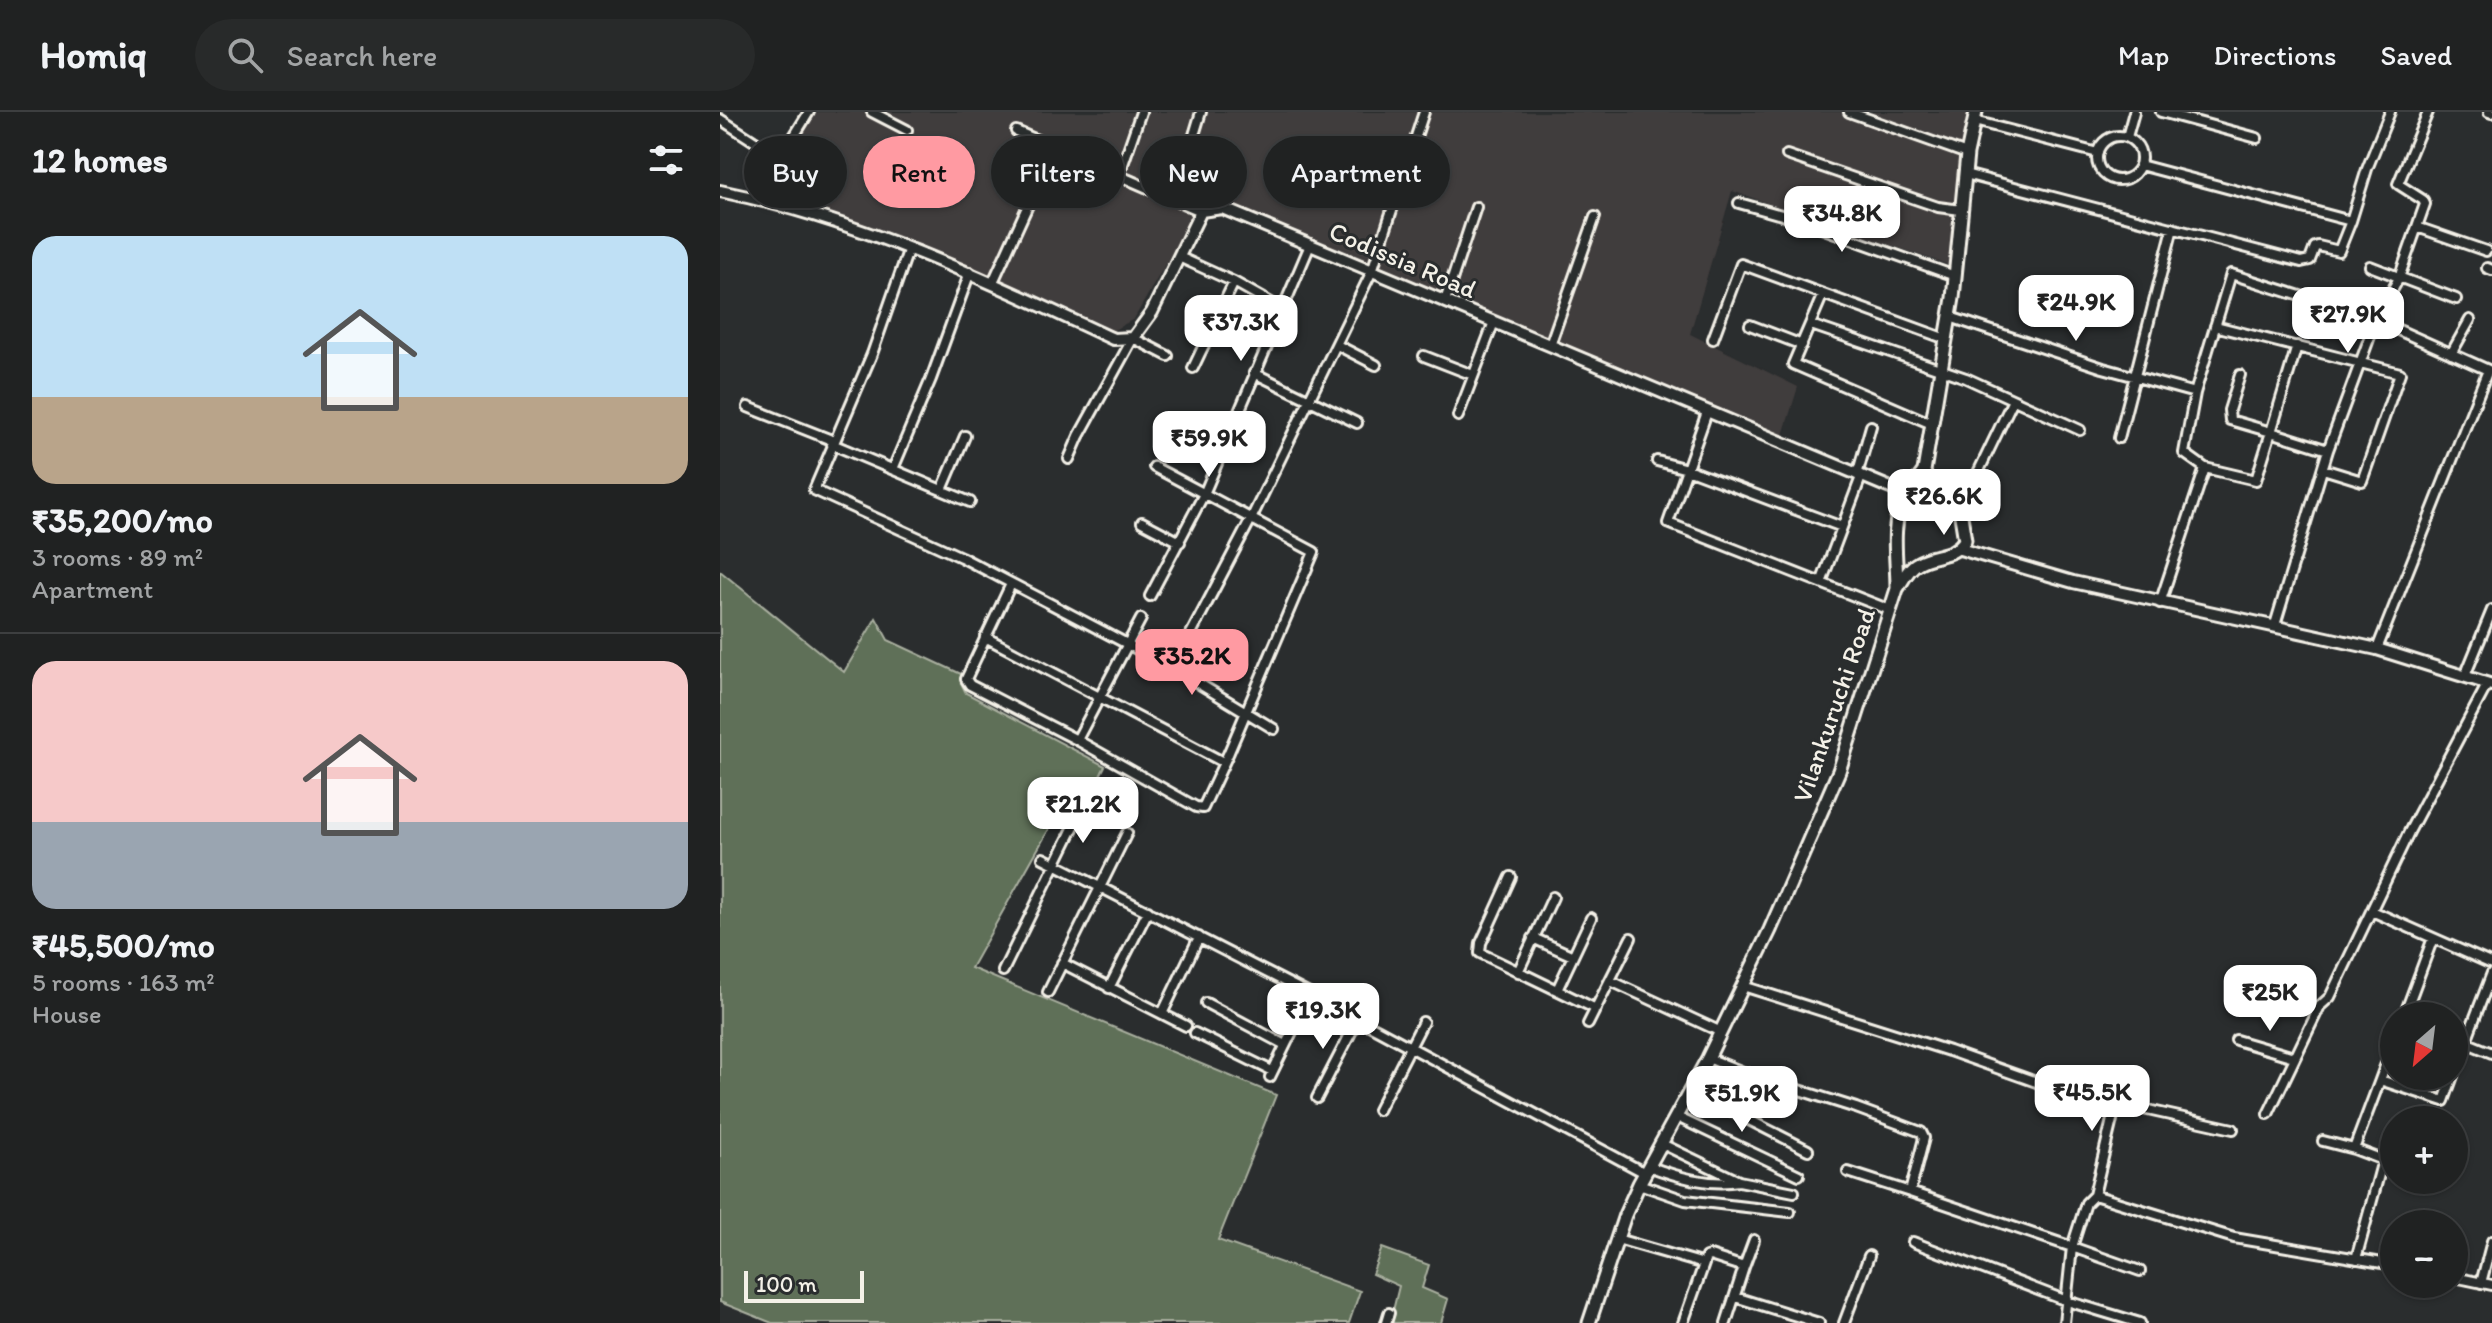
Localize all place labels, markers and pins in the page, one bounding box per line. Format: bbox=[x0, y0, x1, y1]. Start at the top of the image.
pin: ₹34.8K bbox=[1777, 186, 1907, 254]
pin: ₹24.9K bbox=[2011, 275, 2141, 343]
pin: ₹27.9K bbox=[2283, 287, 2413, 355]
pin: ₹37.3K bbox=[1176, 295, 1306, 363]
pin: ₹59.9K bbox=[1144, 411, 1274, 479]
pin: ₹26.6K bbox=[1879, 469, 2009, 537]
pin: ₹35.2K bbox=[1127, 629, 1257, 697]
pin: ₹21.2K bbox=[1018, 777, 1148, 845]
pin: ₹25K bbox=[2223, 965, 2317, 1033]
pin: ₹19.3K bbox=[1258, 983, 1388, 1051]
pin: ₹45.5K bbox=[2027, 1065, 2157, 1133]
pin: ₹51.9K bbox=[1677, 1066, 1807, 1134]

